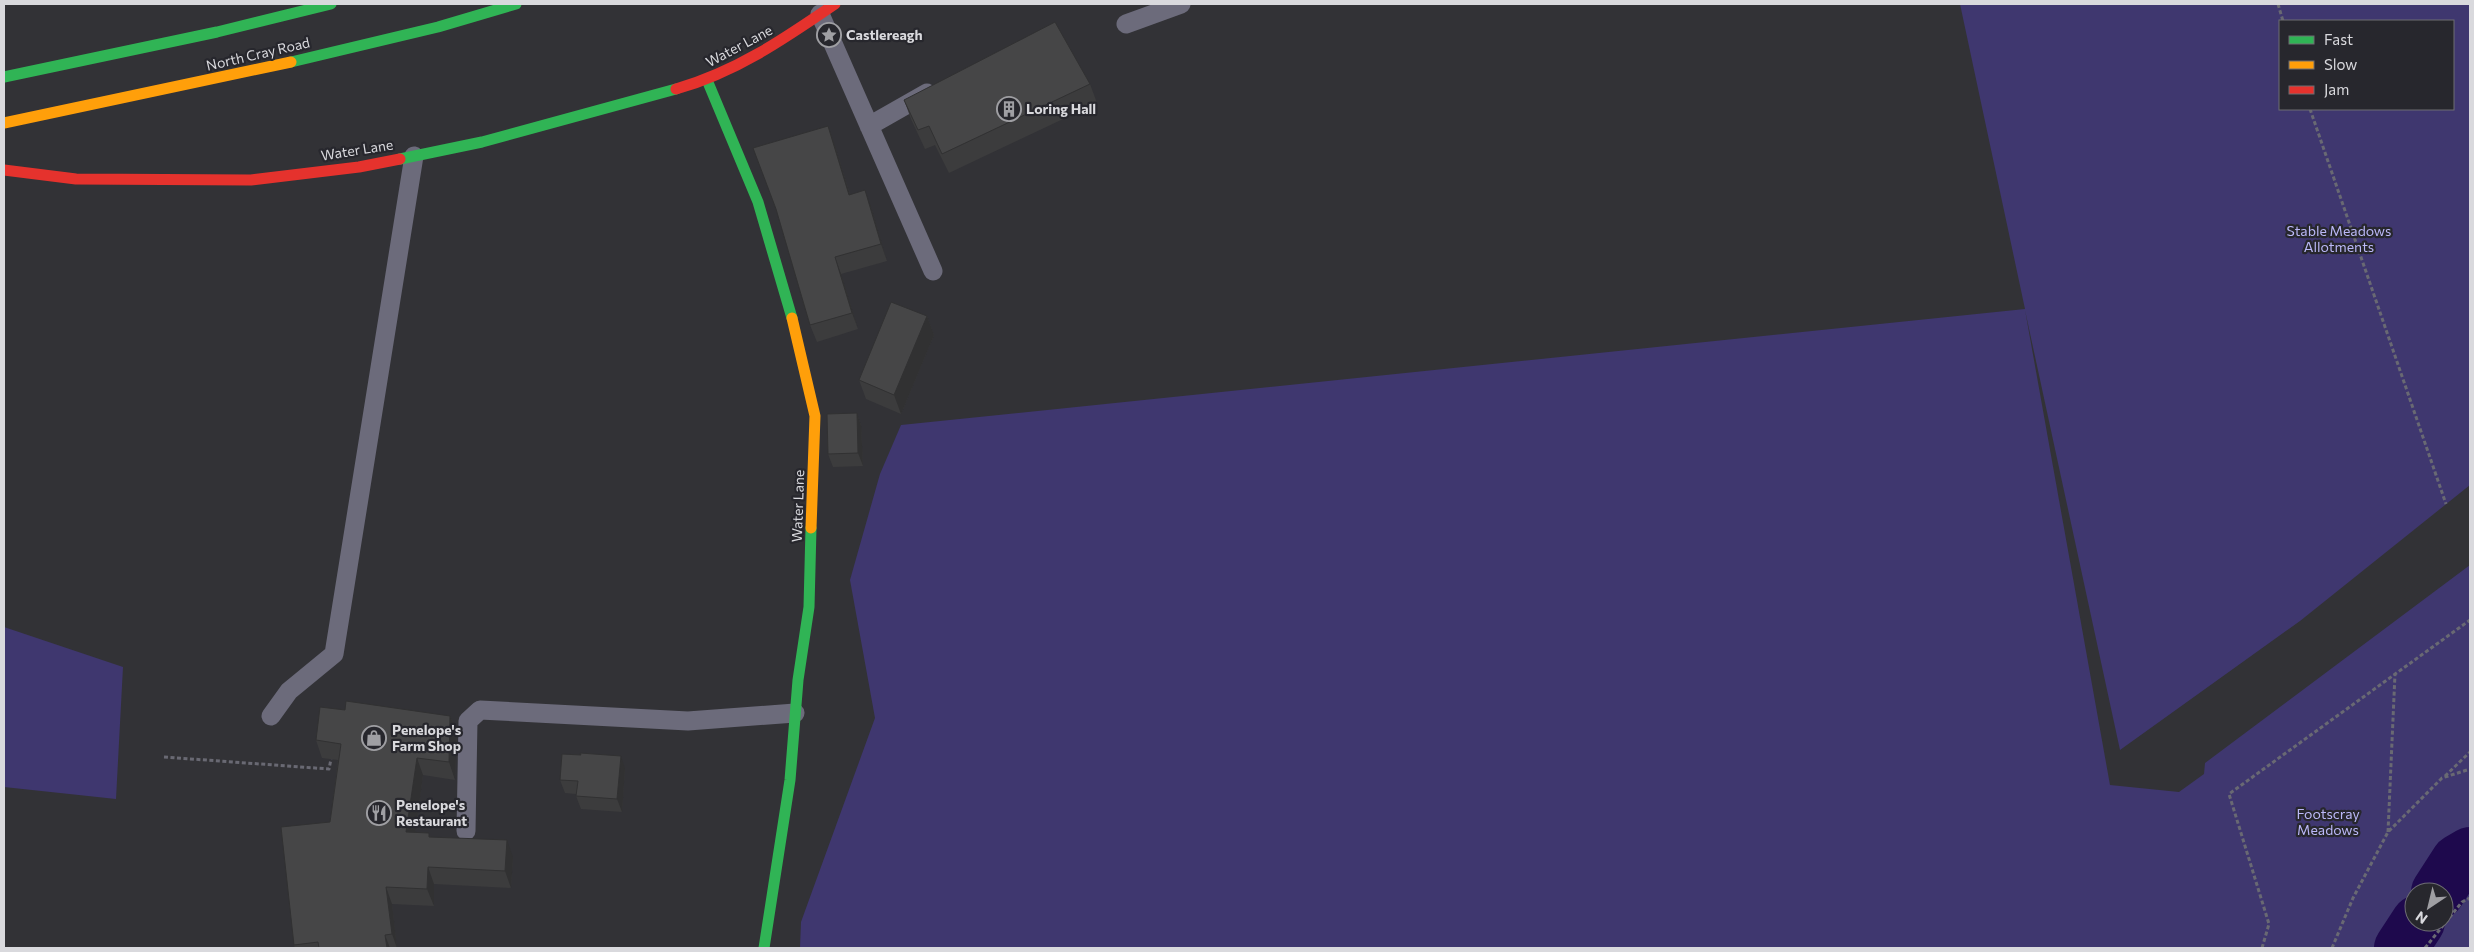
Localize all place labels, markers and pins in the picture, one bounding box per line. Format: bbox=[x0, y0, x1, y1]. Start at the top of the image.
place icon: Castlereagh bbox=[816, 22, 842, 48]
place label: Castlereagh bbox=[846, 26, 923, 43]
building icon: Loring Hall bbox=[996, 96, 1022, 122]
place label: Loring Hall bbox=[1026, 100, 1096, 117]
place label: Penelope's Farm Shop bbox=[392, 721, 462, 754]
shop icon: Penelope's Farm Shop bbox=[361, 725, 387, 751]
place label: Penelope's Restaurant bbox=[396, 796, 467, 829]
restaurant icon: Penelope's Restaurant bbox=[366, 800, 392, 826]

